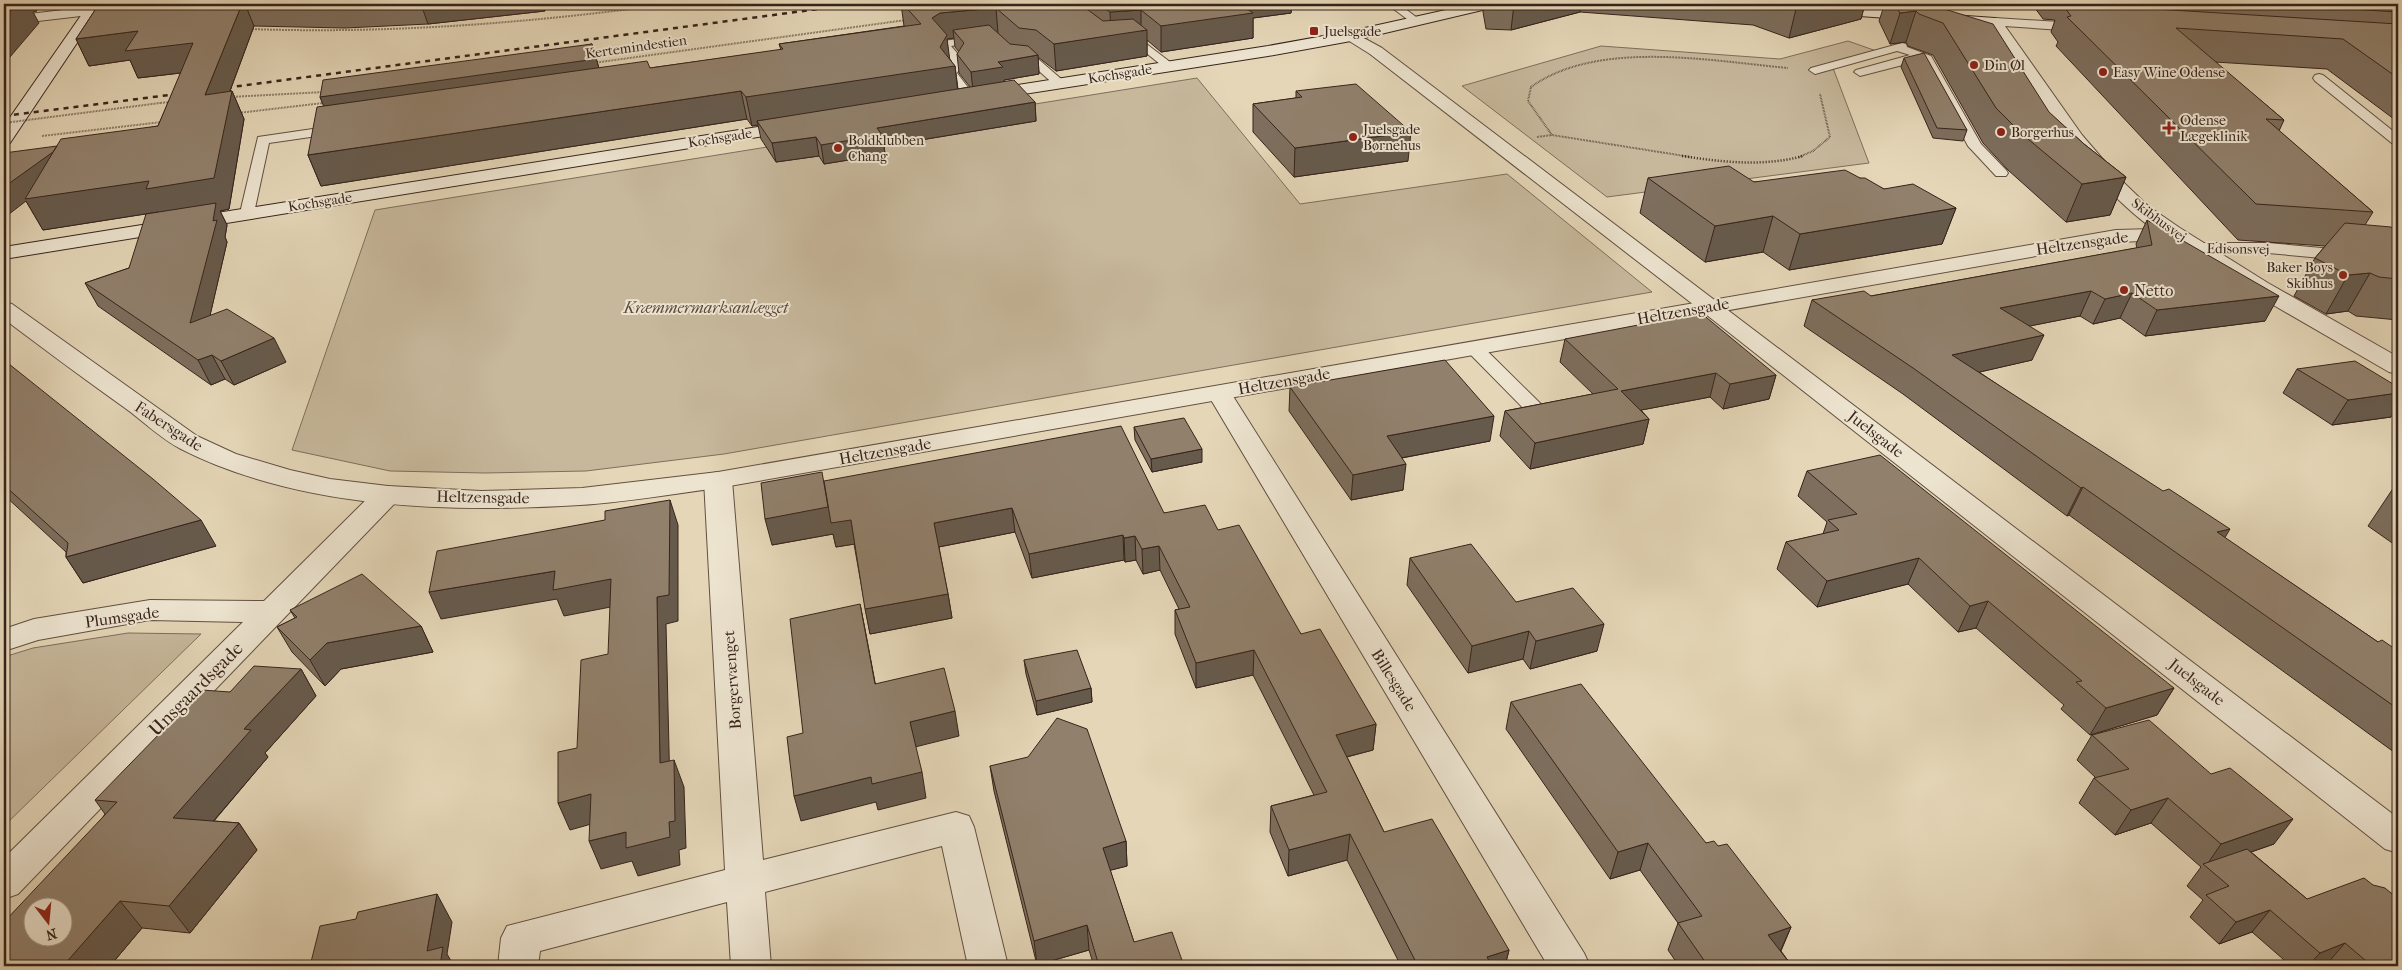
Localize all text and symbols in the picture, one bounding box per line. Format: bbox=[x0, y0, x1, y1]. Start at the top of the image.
place label: Juelsgade bbox=[1323, 23, 1381, 40]
marker: Juelsgade bbox=[1308, 25, 1320, 37]
street label: Kertemindestien bbox=[584, 31, 688, 63]
place label: Din Øl bbox=[1984, 57, 2025, 74]
marker: Din Øl bbox=[1968, 59, 1980, 71]
street label: Kochsgade bbox=[1087, 61, 1153, 87]
place label: Easy Wine Odense bbox=[2113, 64, 2225, 81]
marker: Easy Wine Odense bbox=[2097, 66, 2109, 78]
place label: Odense Lægeklinik bbox=[2180, 112, 2248, 145]
place label: Juelsgade Børnehus bbox=[1362, 121, 1421, 154]
marker: Odense Lægeklinik bbox=[2162, 121, 2176, 135]
place label: Borgerhus bbox=[2011, 124, 2074, 141]
street label: Kochsgade bbox=[687, 125, 753, 151]
marker: Borgerhus bbox=[1995, 126, 2007, 138]
marker: Juelsgade Børnehus bbox=[1347, 131, 1359, 143]
place label: Boldklubben Chang bbox=[848, 132, 924, 165]
marker: Boldklubben Chang bbox=[832, 142, 844, 154]
street label: Kochsgade bbox=[287, 189, 353, 215]
street label: Skibhusvej bbox=[2128, 194, 2190, 246]
street label: Heltzensgade bbox=[2035, 227, 2130, 259]
street label: Edisonsvej bbox=[2206, 240, 2270, 258]
place label: Baker Boys Skibhus bbox=[2266, 259, 2333, 292]
marker: Baker Boys Skibhus bbox=[2337, 269, 2349, 281]
place label: Netto bbox=[2134, 281, 2173, 300]
marker: Netto bbox=[2118, 284, 2130, 296]
street label: Heltzensgade bbox=[1636, 294, 1731, 328]
park label: Kræmmermarksanlægget bbox=[623, 298, 789, 317]
street label: Heltzensgade bbox=[1237, 364, 1332, 398]
street label: Fabersgade bbox=[131, 397, 207, 455]
street label: Juelsgade bbox=[1843, 405, 1908, 462]
street label: Heltzensgade bbox=[838, 434, 933, 468]
street label: Heltzensgade bbox=[436, 487, 530, 507]
street label: Plumsgade bbox=[84, 602, 160, 632]
street label: Borgervænget bbox=[719, 630, 745, 730]
street label: Unsgaardsgade bbox=[144, 637, 248, 741]
street label: Billesgade bbox=[1367, 645, 1421, 715]
street label: Juelsgade bbox=[2164, 653, 2229, 710]
north arrow bbox=[22, 898, 72, 948]
text: N bbox=[44, 924, 59, 944]

